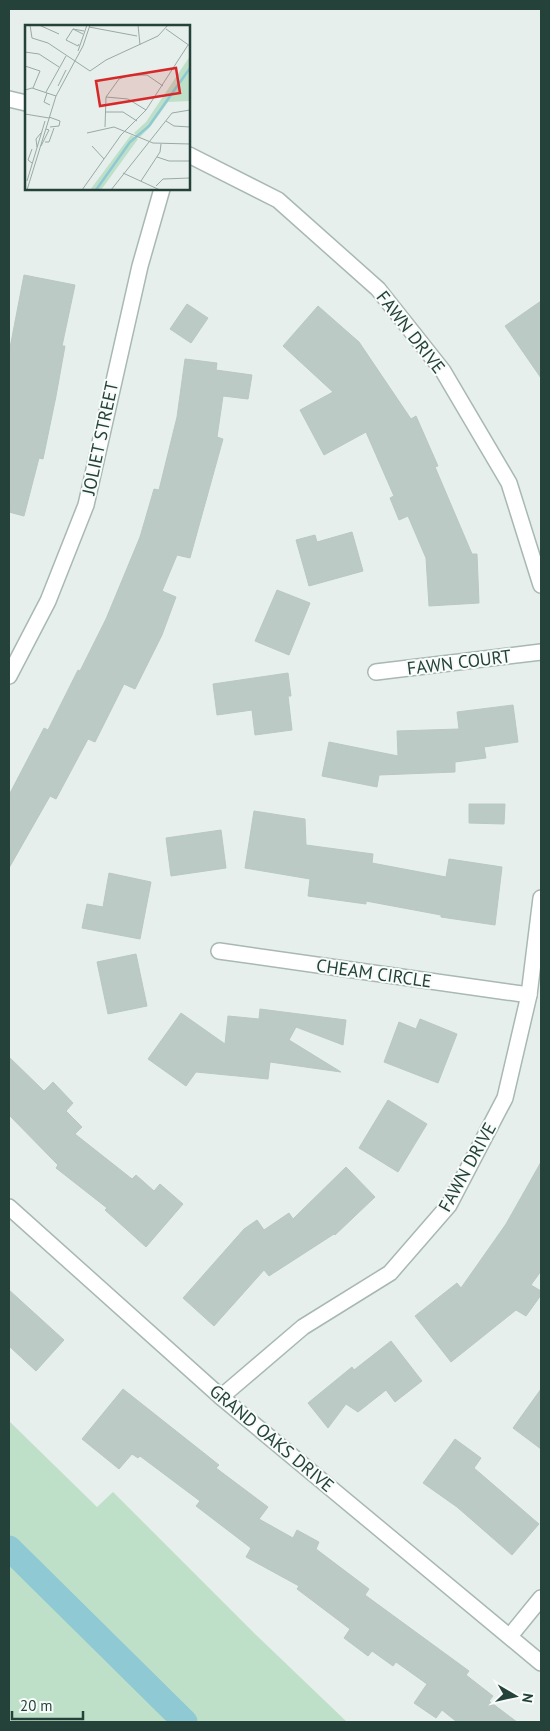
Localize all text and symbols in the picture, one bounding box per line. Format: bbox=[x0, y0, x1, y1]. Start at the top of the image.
inset map bbox=[25, 25, 190, 190]
street label: FAWN DRIVE bbox=[372, 286, 450, 378]
street label: JOLIET STREET bbox=[77, 379, 123, 498]
street label: FAWN COURT bbox=[406, 644, 512, 680]
street label: CHEAM CIRCLE bbox=[315, 954, 433, 992]
street label: FAWN DRIVE bbox=[433, 1118, 501, 1216]
street label: GRAND OAKS DRIVE bbox=[205, 1379, 339, 1497]
north arrow bbox=[490, 1671, 540, 1721]
scale bar bbox=[12, 1688, 84, 1720]
text: N bbox=[518, 1692, 537, 1704]
text: 20 m bbox=[20, 1696, 53, 1715]

